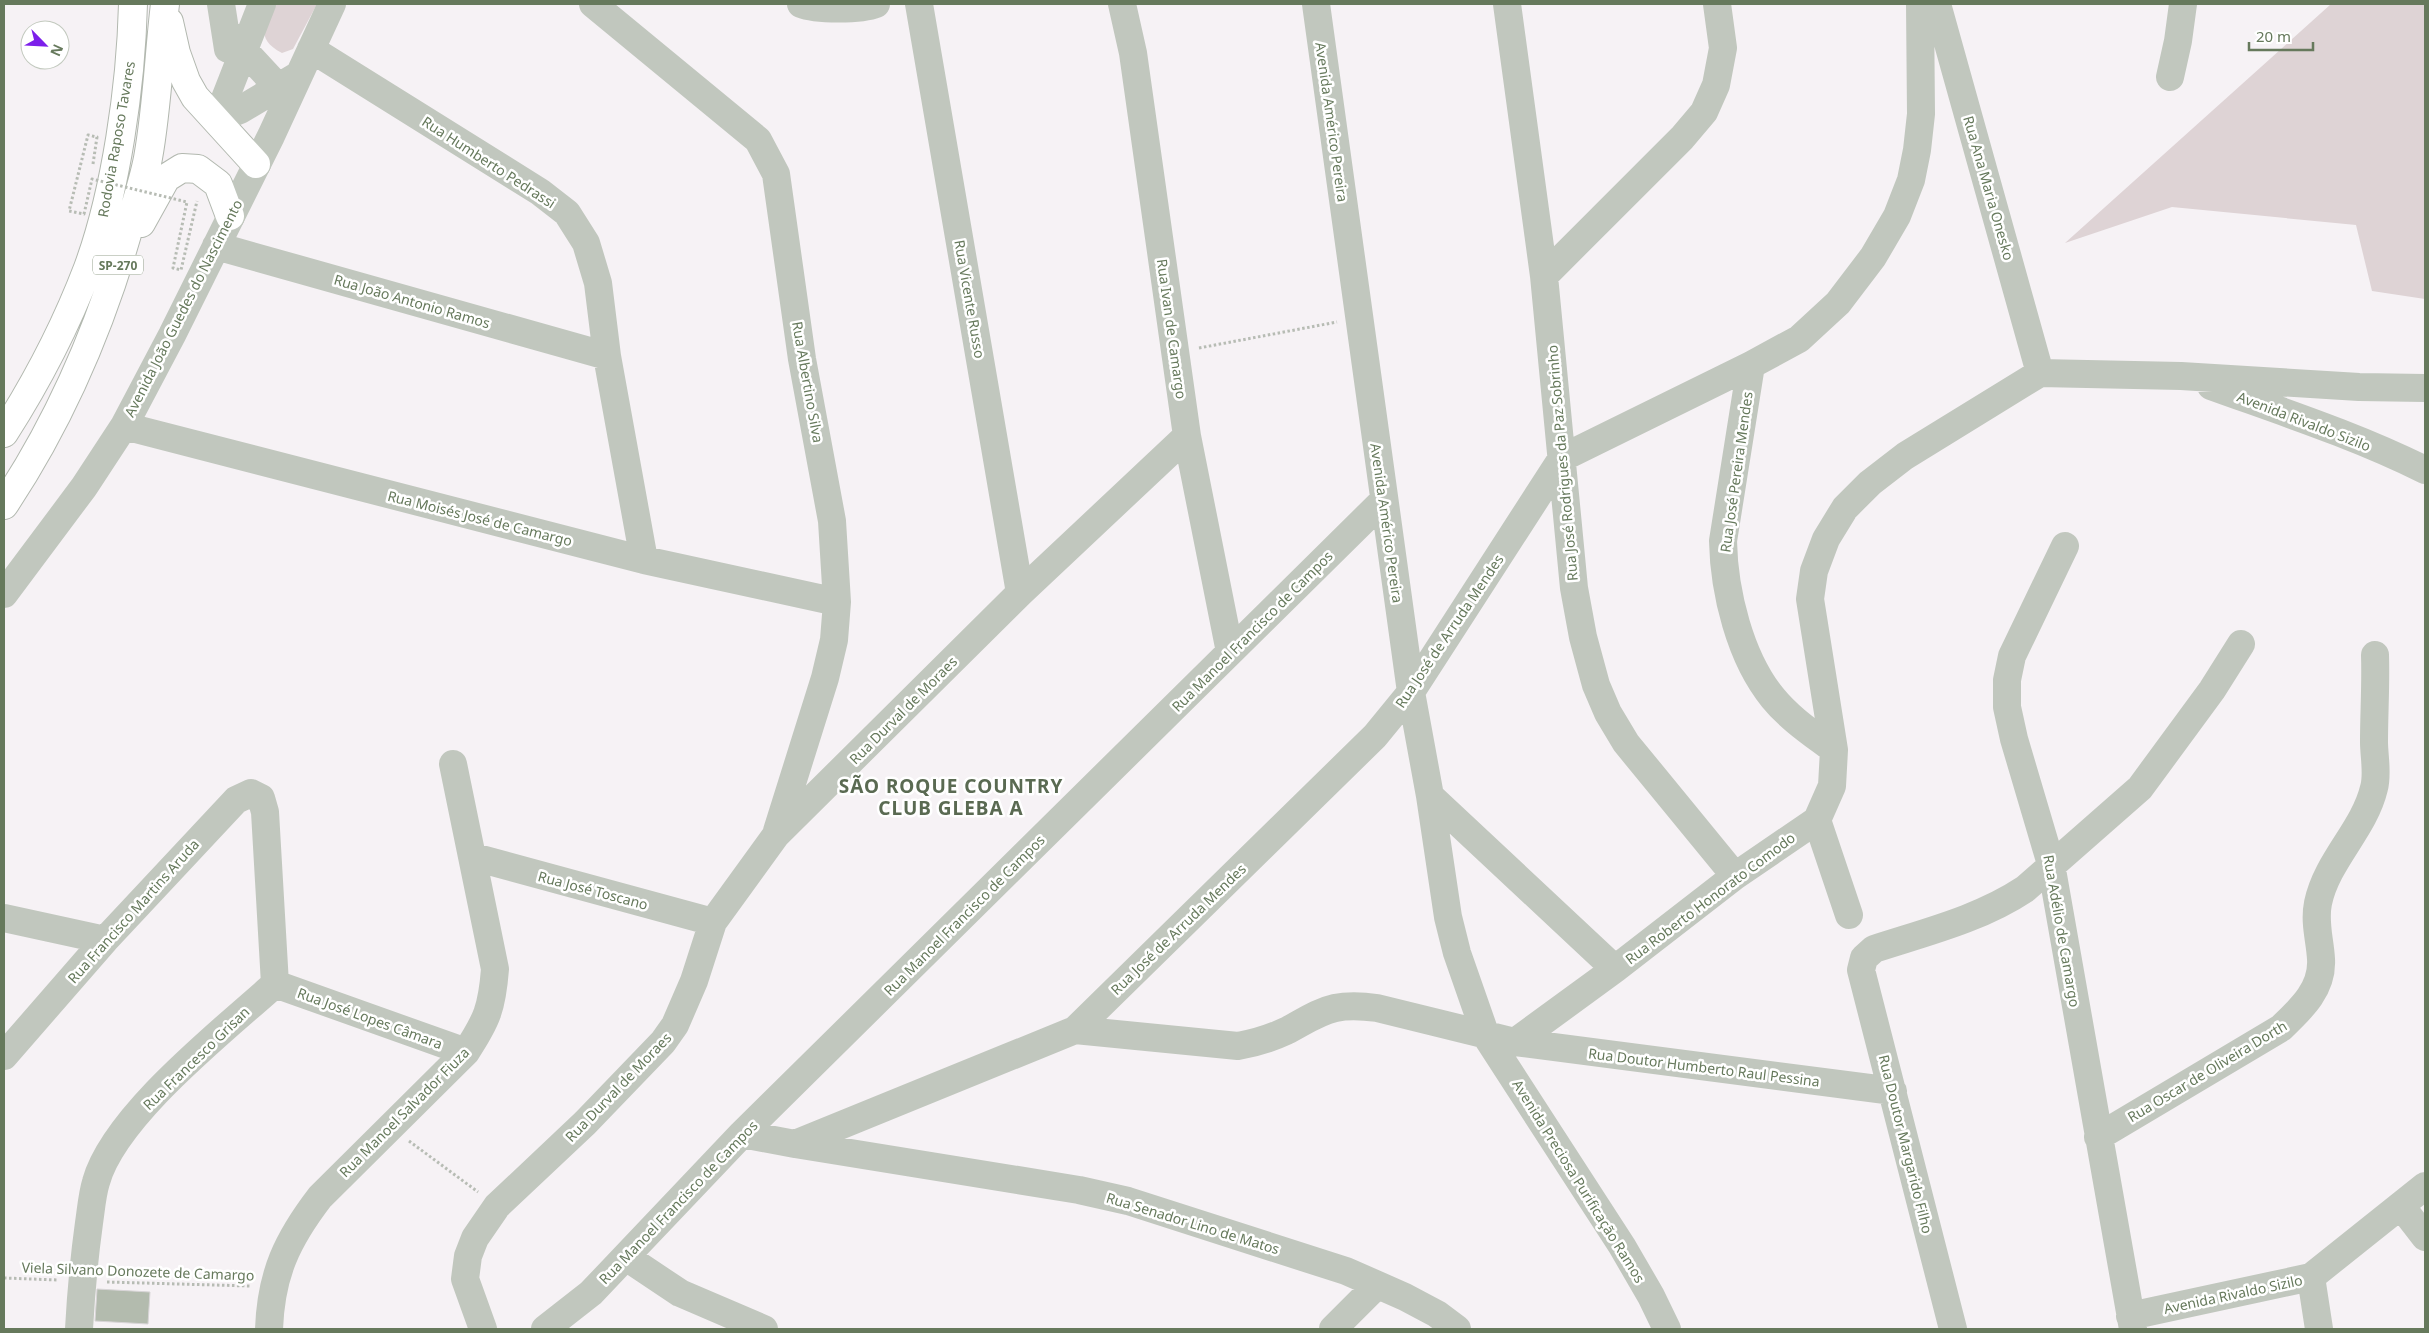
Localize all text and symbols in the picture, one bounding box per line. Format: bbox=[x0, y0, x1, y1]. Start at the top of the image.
north arrow bbox=[20, 20, 70, 70]
scale bar bbox=[2249, 20, 2313, 52]
text: 20 m bbox=[2256, 26, 2291, 46]
text: N bbox=[46, 41, 68, 60]
street label: Avenida Américo Pereira bbox=[1311, 41, 1353, 203]
street label: Rodovia Raposo Tavares bbox=[93, 59, 139, 219]
street label: Rua Humberto Pedrassi bbox=[419, 112, 559, 212]
street label: Rua Ana Maria Onesko bbox=[1959, 114, 2019, 262]
street label: Avenida João Guedes do Nascimento bbox=[120, 196, 246, 420]
street label: Rua Vicente Russo bbox=[950, 238, 990, 360]
road number: SP-270 bbox=[93, 256, 143, 274]
street label: Rua Ivan de Camargo bbox=[1153, 258, 1191, 400]
street label: Rua João Antonio Ramos bbox=[332, 270, 492, 332]
street label: Rua Albertino Silva bbox=[788, 320, 828, 444]
street label: Rua José Rodrigues da Paz Sobrinho bbox=[1542, 344, 1582, 582]
street label: Avenida Rivaldo Sizilo bbox=[2235, 387, 2373, 455]
street label: Rua José Pereira Mendes bbox=[1715, 390, 1757, 554]
street label: Avenida Américo Pereira bbox=[1366, 442, 1408, 604]
street label: Rua Moisés José de Camargo bbox=[386, 486, 574, 550]
street label: Rua Manoel Francisco de Campos bbox=[1167, 546, 1337, 716]
street label: Rua José de Arruda Mendes bbox=[1390, 550, 1508, 711]
street label: Rua Durval de Moraes bbox=[845, 652, 961, 768]
district label: SÃO ROQUE COUNTRY CLUB GLEBA A bbox=[839, 773, 1063, 821]
street label: Rua Roberto Honorato Comodo bbox=[1621, 828, 1799, 968]
street label: Rua Manoel Francisco de Campos bbox=[879, 830, 1049, 1000]
street label: Rua Francisco Martins Aruda bbox=[63, 835, 203, 987]
street label: Rua Adélio de Camargo bbox=[2039, 853, 2085, 1009]
street label: Rua José de Arruda Mendes bbox=[1106, 859, 1250, 999]
street label: Rua José Toscano bbox=[536, 866, 650, 914]
street label: Rua José Lopes Câmara bbox=[295, 983, 445, 1053]
street label: Rua Francesco Grisan bbox=[139, 1002, 253, 1114]
street label: Rua Oscar de Oliveira Dorth bbox=[2124, 1016, 2290, 1126]
street label: Rua Durval de Moraes bbox=[561, 1028, 675, 1146]
street label: Rua Manoel Salvador Fiuza bbox=[335, 1043, 473, 1181]
street label: Rua Doutor Humberto Raul Pessina bbox=[1587, 1043, 1821, 1091]
street label: Rua Doutor Margarido Filho bbox=[1875, 1053, 1937, 1235]
street label: Avenida Preciosa Purificação Ramos bbox=[1508, 1076, 1650, 1286]
street label: Rua Manoel Francisco de Campos bbox=[595, 1116, 762, 1288]
street label: Rua Senador Lino de Matos bbox=[1104, 1188, 1282, 1258]
street label: Viela Silvano Donozete de Camargo bbox=[21, 1257, 255, 1285]
street label: Avenida Rivaldo Sizilo bbox=[2162, 1270, 2304, 1318]

